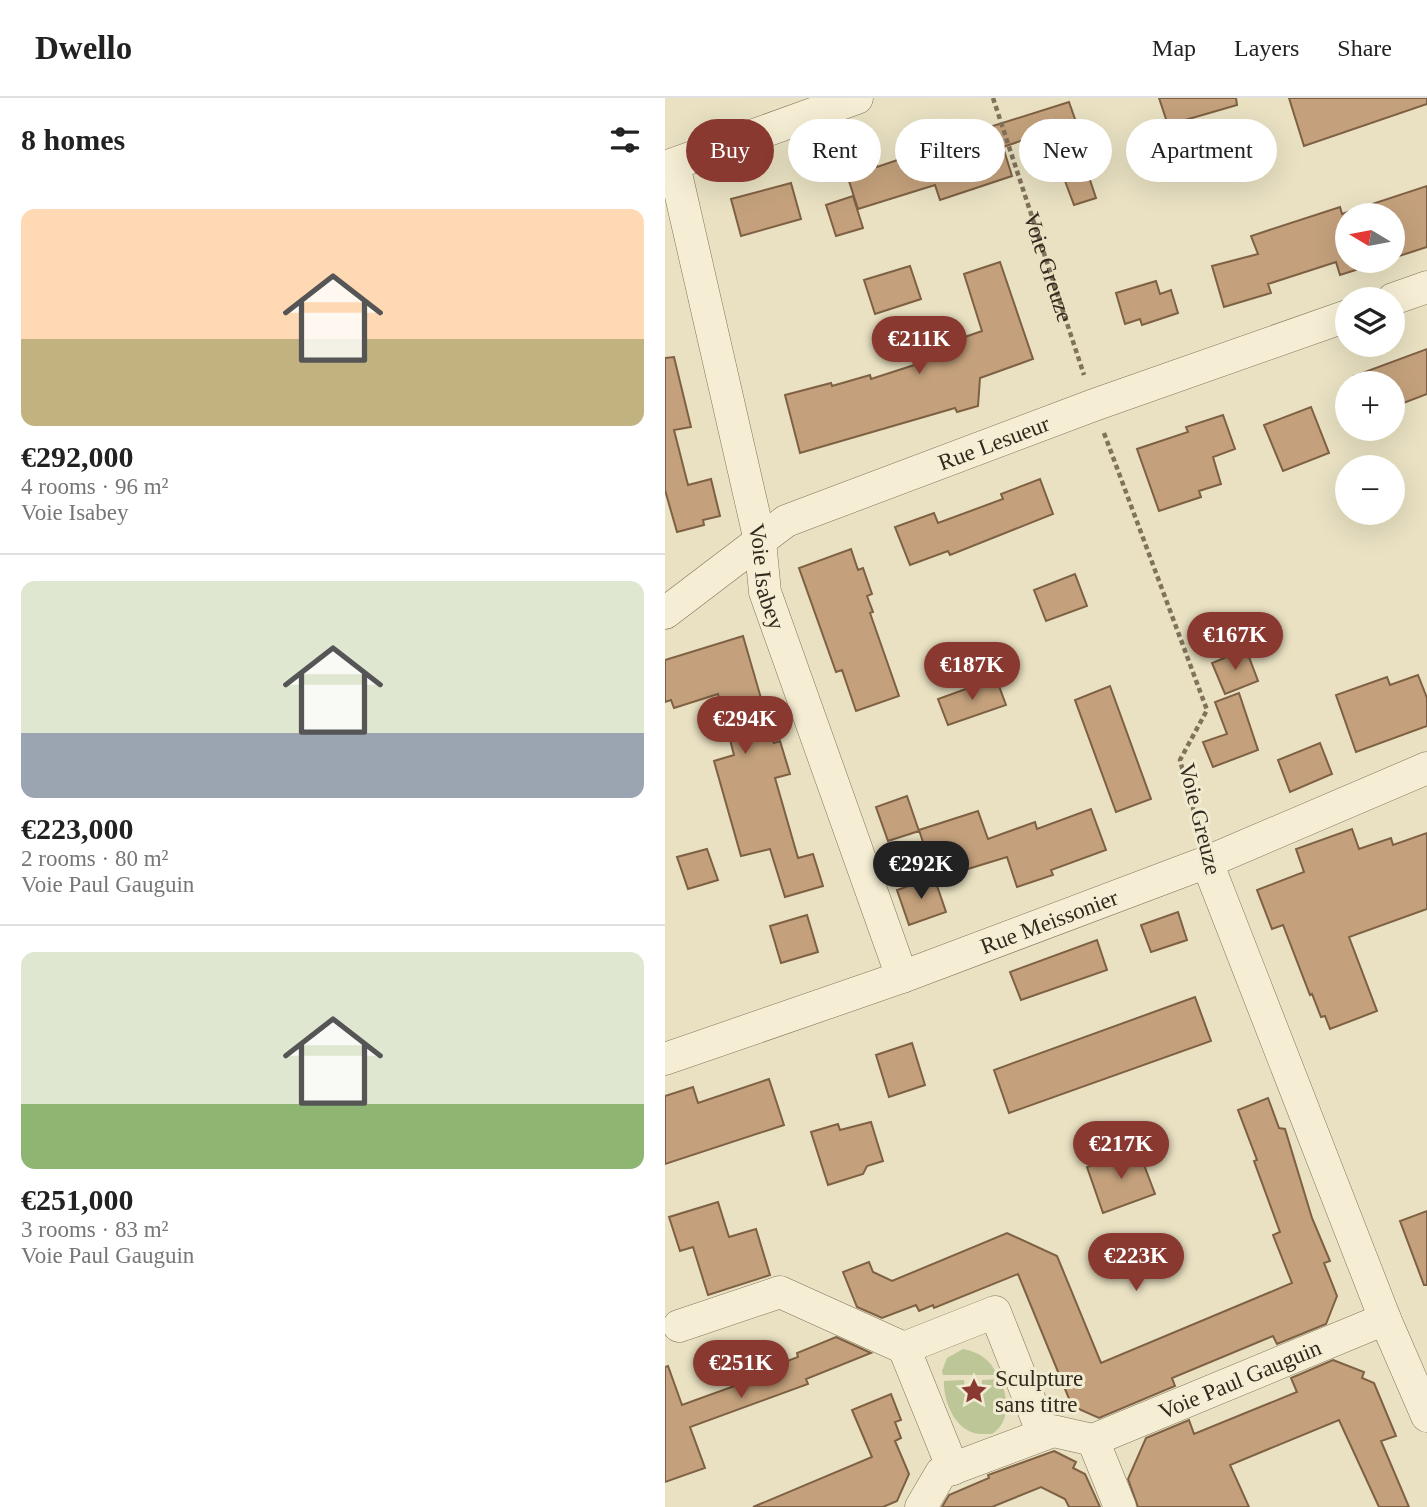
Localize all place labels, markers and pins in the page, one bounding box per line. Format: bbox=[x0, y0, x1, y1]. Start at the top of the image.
pin: €211K bbox=[870, 316, 968, 376]
pin: €167K bbox=[1186, 612, 1284, 672]
pin: €187K bbox=[923, 642, 1021, 702]
pin: €294K bbox=[696, 696, 794, 756]
pin: €292K bbox=[872, 842, 970, 901]
pin: €217K bbox=[1072, 1122, 1170, 1181]
pin: €223K bbox=[1087, 1234, 1185, 1293]
pin: €251K bbox=[692, 1340, 790, 1400]
place label: Sculpture sans titre bbox=[995, 1366, 1083, 1417]
place icon: Sculpture sans titre bbox=[959, 1376, 989, 1406]

